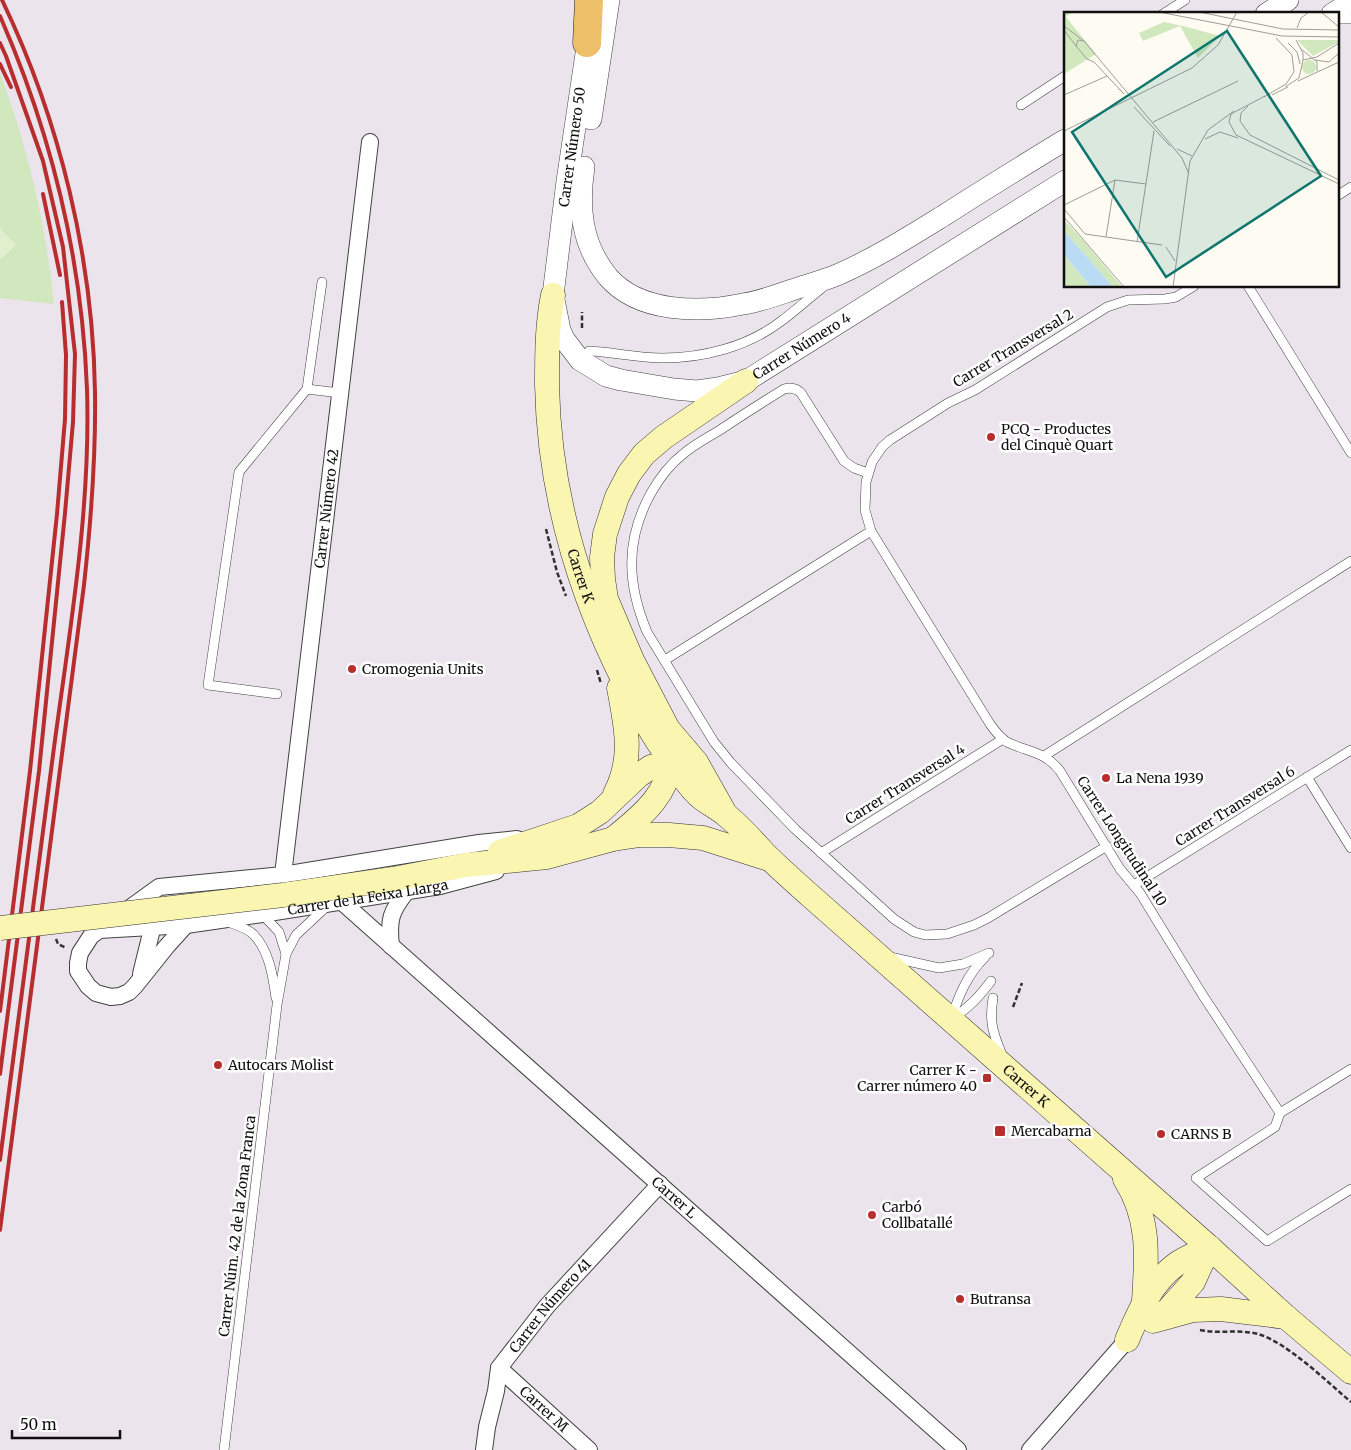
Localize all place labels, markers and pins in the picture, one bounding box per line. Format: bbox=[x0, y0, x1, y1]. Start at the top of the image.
place label: PCQ - Productes del Cinquè Quart bbox=[1001, 420, 1114, 454]
marker: PCQ - Productes del Cinquè Quart bbox=[985, 431, 997, 443]
place label: Cromogenia Units bbox=[362, 660, 484, 678]
marker: Cromogenia Units bbox=[346, 663, 358, 675]
place label: La Nena 1939 bbox=[1116, 769, 1204, 787]
marker: La Nena 1939 bbox=[1100, 772, 1112, 784]
place label: Autocars Molist bbox=[227, 1056, 334, 1074]
marker: Autocars Molist bbox=[212, 1059, 224, 1071]
place label: Carrer K - Carrer número 40 bbox=[857, 1061, 977, 1095]
marker: Carrer K - Carrer número 40 bbox=[981, 1072, 993, 1084]
place label: Mercabarna bbox=[1011, 1122, 1092, 1140]
marker: Mercabarna bbox=[993, 1124, 1007, 1138]
place label: CARNS B bbox=[1171, 1125, 1231, 1143]
marker: CARNS B bbox=[1155, 1128, 1167, 1140]
place label: Carbó Collbatallé bbox=[882, 1198, 953, 1232]
marker: Carbó Collbatallé bbox=[866, 1209, 878, 1221]
place label: Butransa bbox=[970, 1290, 1032, 1308]
marker: Butransa bbox=[954, 1293, 966, 1305]

